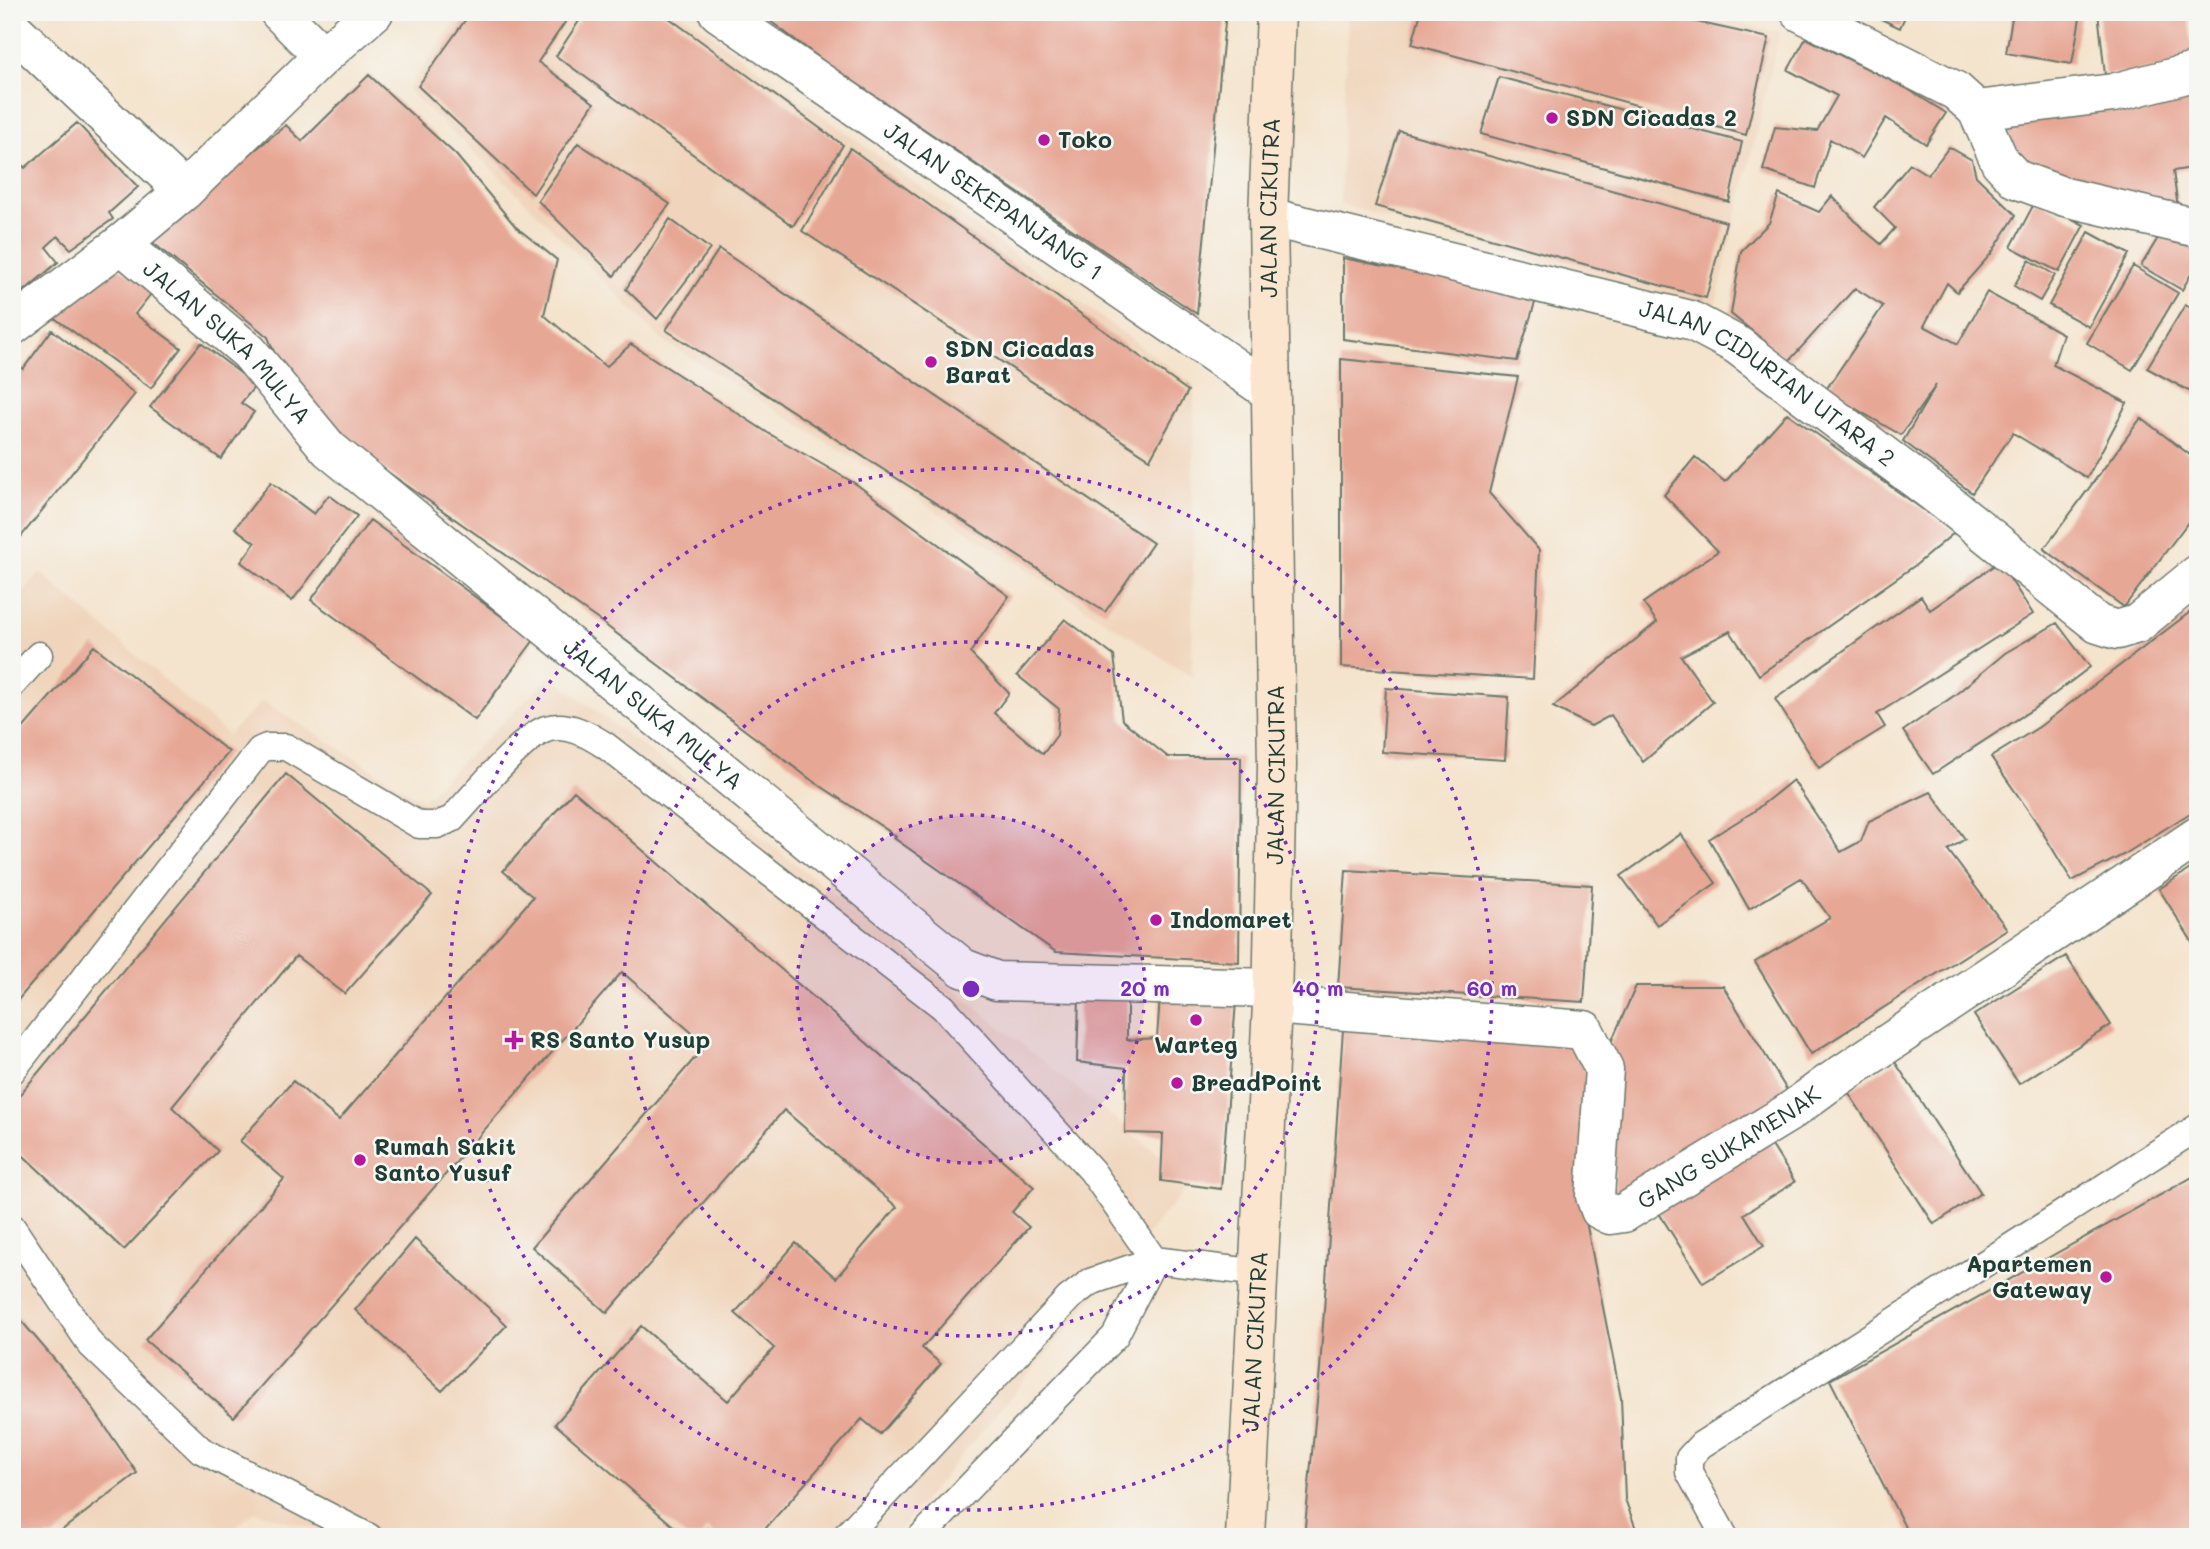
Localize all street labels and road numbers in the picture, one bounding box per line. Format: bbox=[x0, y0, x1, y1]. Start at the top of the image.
street label: JALAN SEKEPANJANG 1 bbox=[878, 115, 1109, 286]
street label: JALAN CIKUTRA bbox=[1252, 117, 1286, 298]
street label: JALAN SUKA MULYA bbox=[137, 253, 318, 430]
street label: JALAN CIDURIAN UTARA 2 bbox=[1636, 292, 1901, 473]
street label: JALAN SUKA MULYA bbox=[558, 631, 750, 796]
street label: JALAN CIKUTRA bbox=[1259, 684, 1291, 865]
street label: GANG SUKAMENAK bbox=[1631, 1078, 1826, 1215]
street label: JALAN CIKUTRA bbox=[1234, 1250, 1273, 1432]

